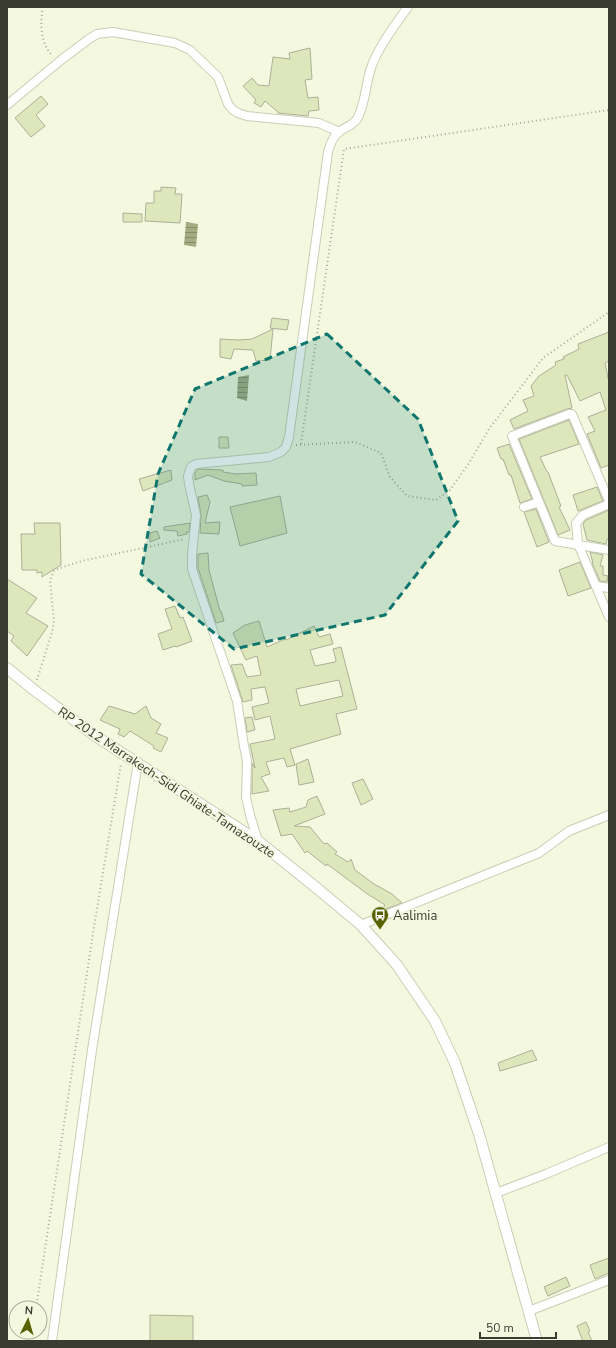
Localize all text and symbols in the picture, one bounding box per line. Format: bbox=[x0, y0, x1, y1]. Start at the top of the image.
street label: RP 2012 Marrakech-Sidi Ghiate-Tamazouzte bbox=[54, 703, 279, 863]
bus stop icon: Aalimia bbox=[370, 905, 390, 930]
place label: Aalimia bbox=[393, 907, 437, 925]
north arrow bbox=[8, 1300, 48, 1340]
text: N bbox=[24, 1303, 34, 1318]
scale bar bbox=[480, 1314, 556, 1340]
text: 50 m bbox=[486, 1320, 514, 1336]

